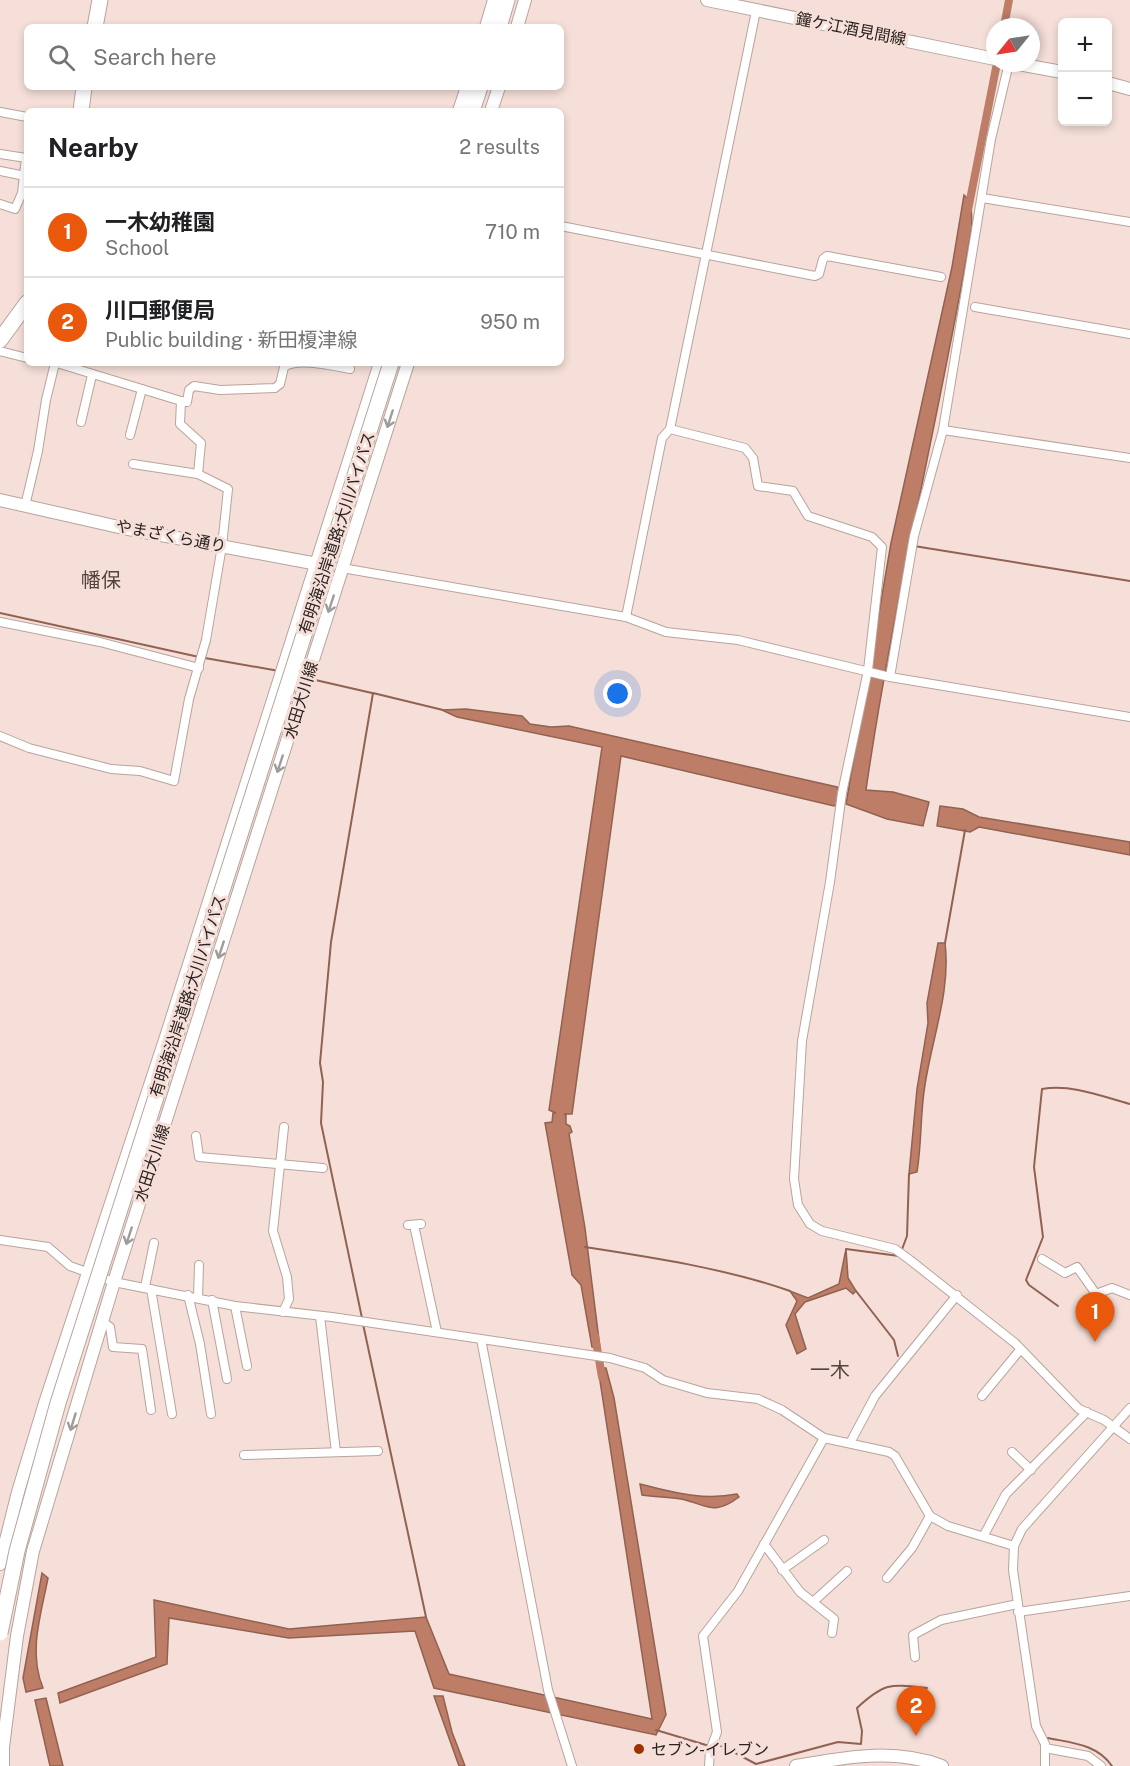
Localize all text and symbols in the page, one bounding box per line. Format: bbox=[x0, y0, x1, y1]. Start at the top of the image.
street label: 鐘ケ江酒見間線 bbox=[794, 9, 908, 49]
north arrow bbox=[986, 18, 1040, 72]
map controls bbox=[1058, 18, 1112, 126]
button: + bbox=[1058, 18, 1112, 72]
search box bbox=[24, 24, 564, 90]
icon: search bbox=[45, 41, 78, 74]
text: Search here bbox=[93, 44, 217, 70]
button: − bbox=[1058, 72, 1112, 126]
text: Nearby bbox=[48, 132, 138, 163]
text: 2 results bbox=[459, 135, 540, 159]
text: 一木幼稚園 bbox=[105, 209, 215, 235]
text: 1 bbox=[63, 220, 72, 244]
text: 710 m bbox=[485, 220, 540, 244]
text: School bbox=[105, 236, 169, 260]
text: 川口郵便局 bbox=[105, 297, 215, 323]
text: 2 bbox=[61, 310, 74, 334]
text: 950 m bbox=[480, 310, 540, 334]
text: Public building · 新田榎津線 bbox=[105, 328, 357, 352]
one-way arrow bbox=[384, 409, 395, 428]
street label: 有明海沿岸道路;大川バイパス bbox=[295, 429, 379, 637]
street label: やまざくら通り bbox=[114, 516, 228, 556]
district label: 幡保 bbox=[81, 568, 121, 592]
one-way arrow bbox=[325, 594, 336, 613]
street label: 水田大川線 bbox=[280, 659, 322, 741]
your location bbox=[603, 679, 632, 708]
one-way arrow bbox=[274, 754, 285, 773]
street label: 有明海沿岸道路;大川バイパス bbox=[146, 892, 230, 1100]
one-way arrow bbox=[215, 940, 226, 959]
street label: 水田大川線 bbox=[131, 1122, 173, 1204]
one-way arrow bbox=[123, 1226, 134, 1245]
pin: 1 bbox=[1076, 1292, 1114, 1342]
district label: 一木 bbox=[810, 1358, 850, 1382]
one-way arrow bbox=[66, 1412, 77, 1431]
pin: 2 bbox=[896, 1686, 936, 1736]
place label: セブン-イレブン bbox=[651, 1740, 769, 1759]
marker: セブン-イレブン bbox=[632, 1742, 646, 1756]

